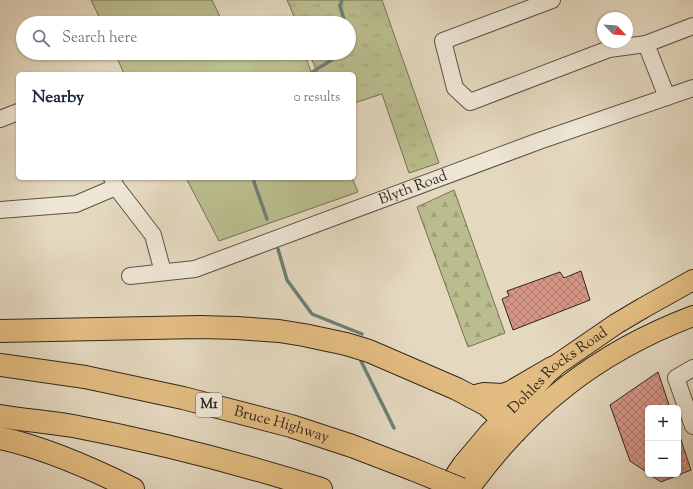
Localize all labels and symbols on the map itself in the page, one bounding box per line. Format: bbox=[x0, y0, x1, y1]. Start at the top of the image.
north arrow bbox=[597, 12, 633, 48]
street label: Blyth Road bbox=[376, 165, 451, 210]
street label: Dohles Rocks Road bbox=[503, 322, 612, 419]
road number: M1 bbox=[196, 393, 222, 417]
street label: Bruce Highway bbox=[232, 401, 332, 448]

